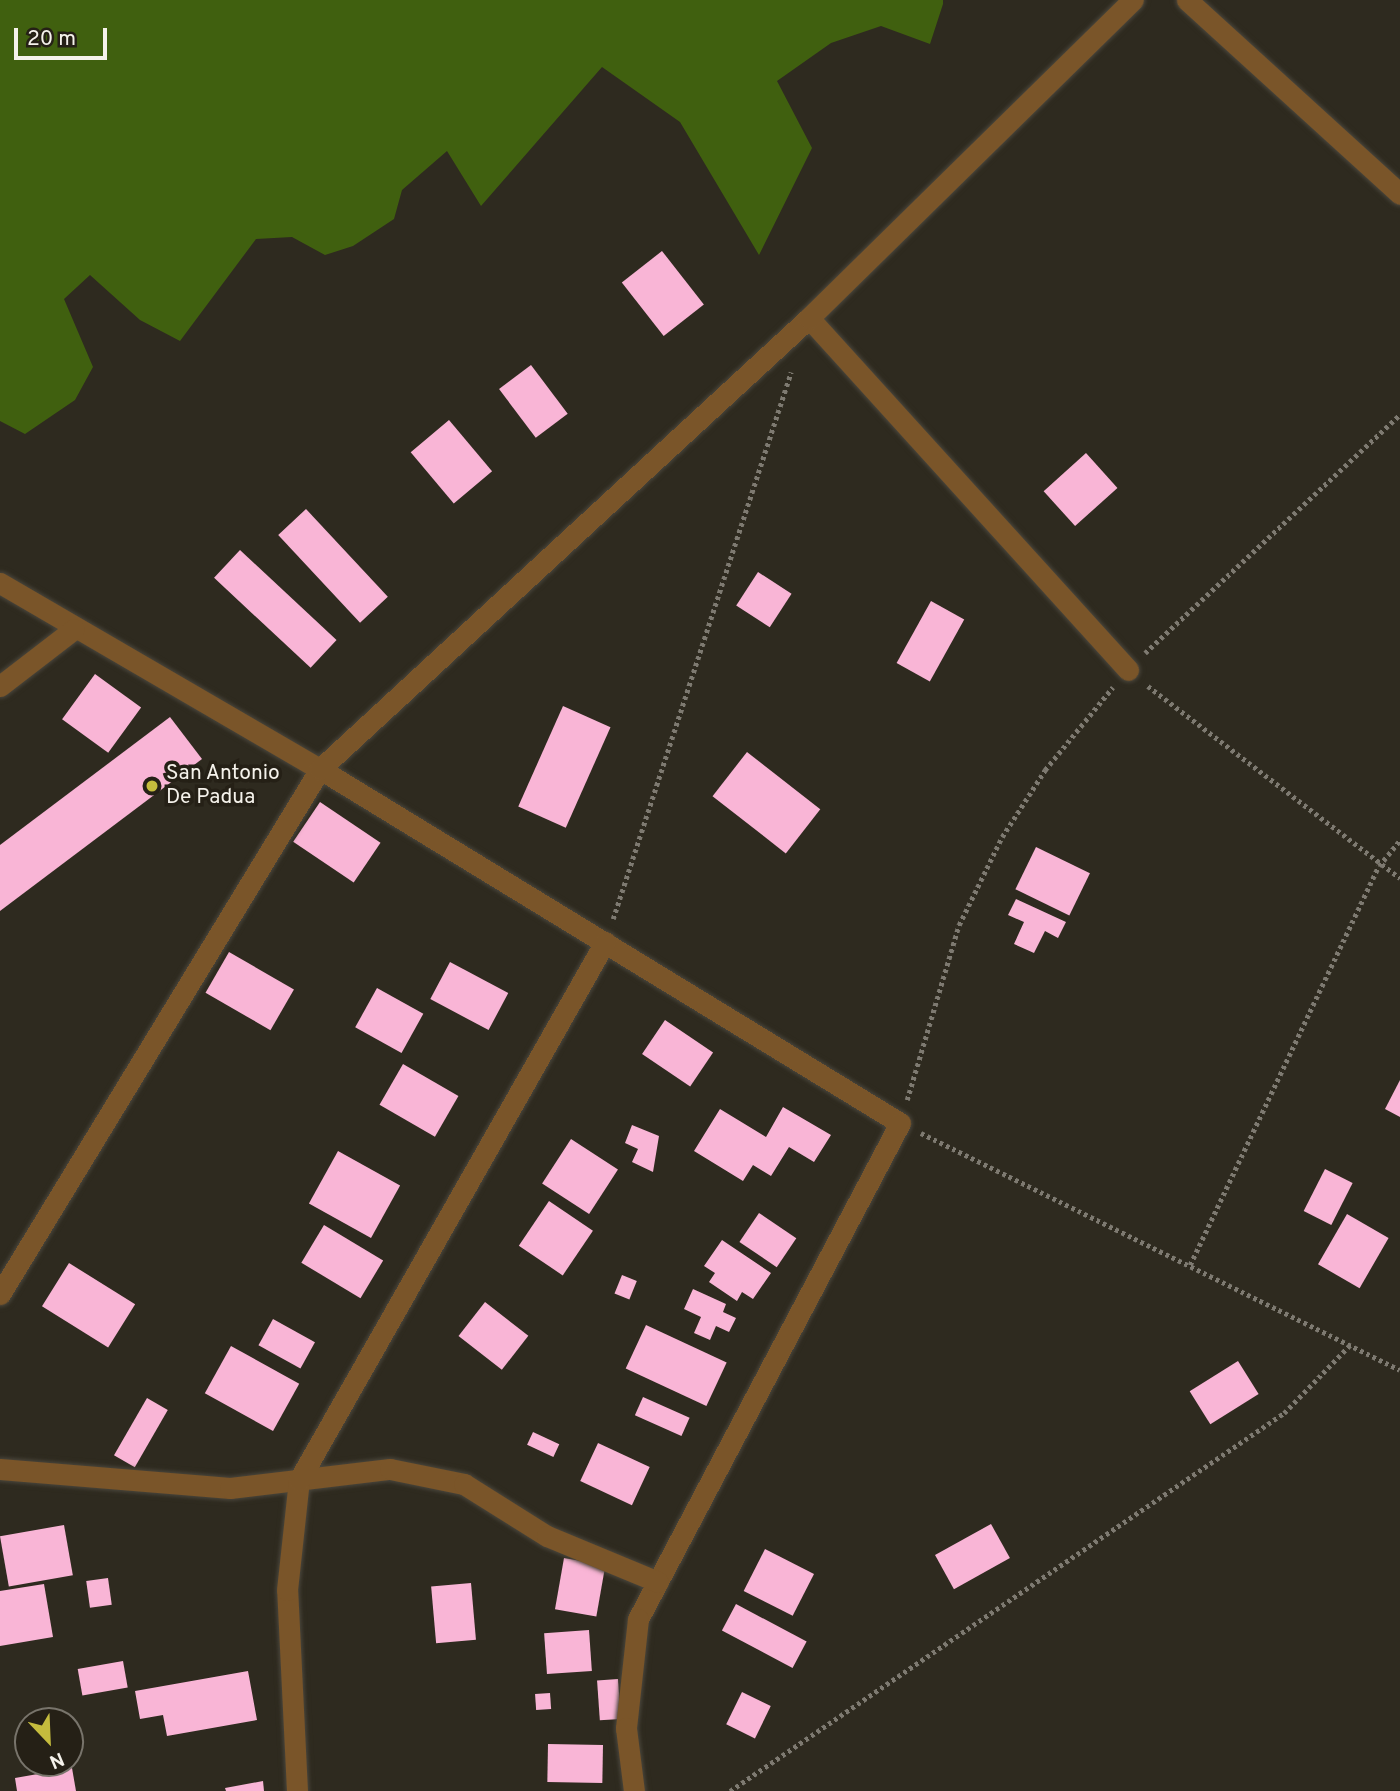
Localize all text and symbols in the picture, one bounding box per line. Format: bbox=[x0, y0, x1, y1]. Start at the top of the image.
scale bar bbox=[18, 14, 110, 58]
text: 20 m bbox=[27, 26, 76, 53]
place label: San Antonio De Padua bbox=[166, 761, 281, 811]
marker: San Antonio De Padua bbox=[144, 778, 160, 794]
north arrow bbox=[14, 1707, 84, 1777]
text: N bbox=[45, 1746, 67, 1773]

